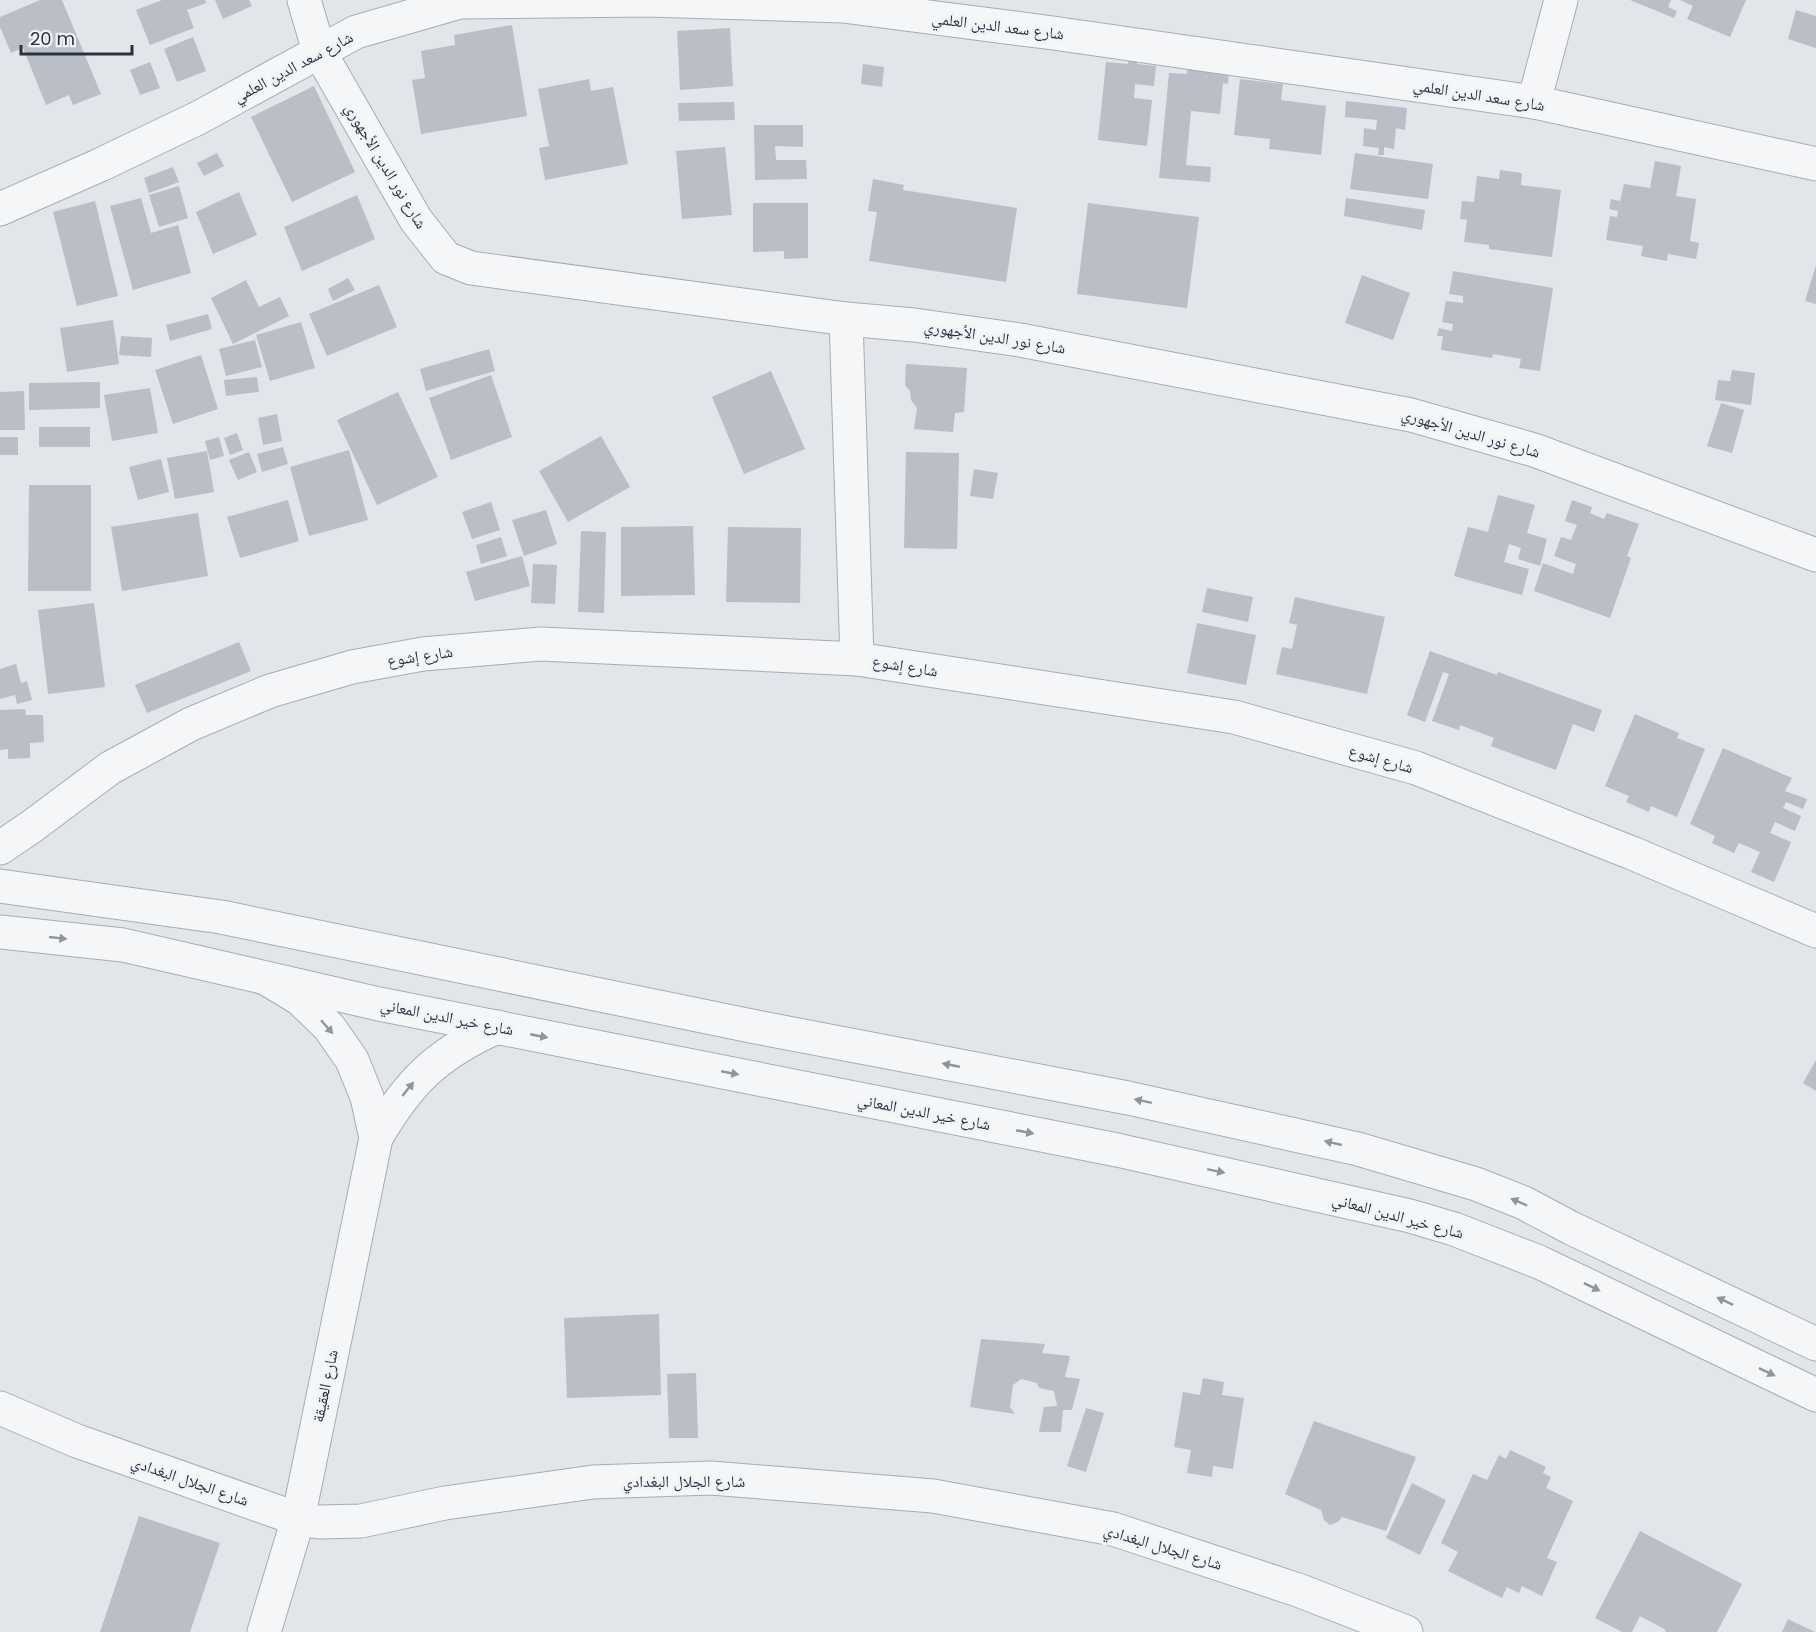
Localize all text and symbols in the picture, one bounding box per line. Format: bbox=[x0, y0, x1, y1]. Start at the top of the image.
street label: شارع سعد الدين العلمي bbox=[930, 6, 1065, 47]
scale bar bbox=[21, 18, 132, 56]
text: 20 m bbox=[30, 26, 75, 51]
street label: شارع سعد الدين العلمي bbox=[229, 26, 358, 109]
street label: شارع سعد الدين العلمي bbox=[1411, 73, 1546, 118]
street label: شارع نور الدين الأجهوري bbox=[338, 99, 433, 234]
street label: شارع نور الدين الأجهوري bbox=[922, 314, 1067, 361]
street label: شارع نور الدين الأجهوري bbox=[1399, 402, 1543, 465]
street label: شارع إشوع bbox=[386, 640, 454, 672]
street label: شارع إشوع bbox=[871, 649, 939, 683]
street label: شارع إشوع bbox=[1346, 739, 1416, 779]
one-way arrow bbox=[49, 933, 68, 943]
street label: شارع خير الدين المعاني bbox=[378, 993, 516, 1042]
one-way arrow bbox=[321, 1019, 334, 1035]
one-way arrow bbox=[530, 1032, 549, 1041]
one-way arrow bbox=[942, 1060, 961, 1069]
one-way arrow bbox=[721, 1069, 740, 1078]
one-way arrow bbox=[402, 1081, 415, 1097]
street label: شارع خير الدين المعاني bbox=[855, 1088, 993, 1137]
one-way arrow bbox=[1133, 1096, 1152, 1106]
one-way arrow bbox=[1015, 1128, 1034, 1137]
one-way arrow bbox=[1324, 1138, 1342, 1148]
one-way arrow bbox=[1206, 1167, 1225, 1176]
street label: شارع خير الدين المعاني bbox=[1329, 1187, 1466, 1246]
one-way arrow bbox=[1510, 1197, 1528, 1206]
one-way arrow bbox=[1583, 1282, 1600, 1292]
one-way arrow bbox=[1717, 1297, 1734, 1306]
street label: شارع العقيقة bbox=[306, 1347, 344, 1425]
one-way arrow bbox=[1759, 1367, 1776, 1377]
street label: شارع الجلال البغدادي bbox=[128, 1450, 252, 1513]
street label: شارع الجلال البغدادي bbox=[623, 1470, 745, 1494]
street label: شارع الجلال البغدادي bbox=[1101, 1518, 1225, 1577]

